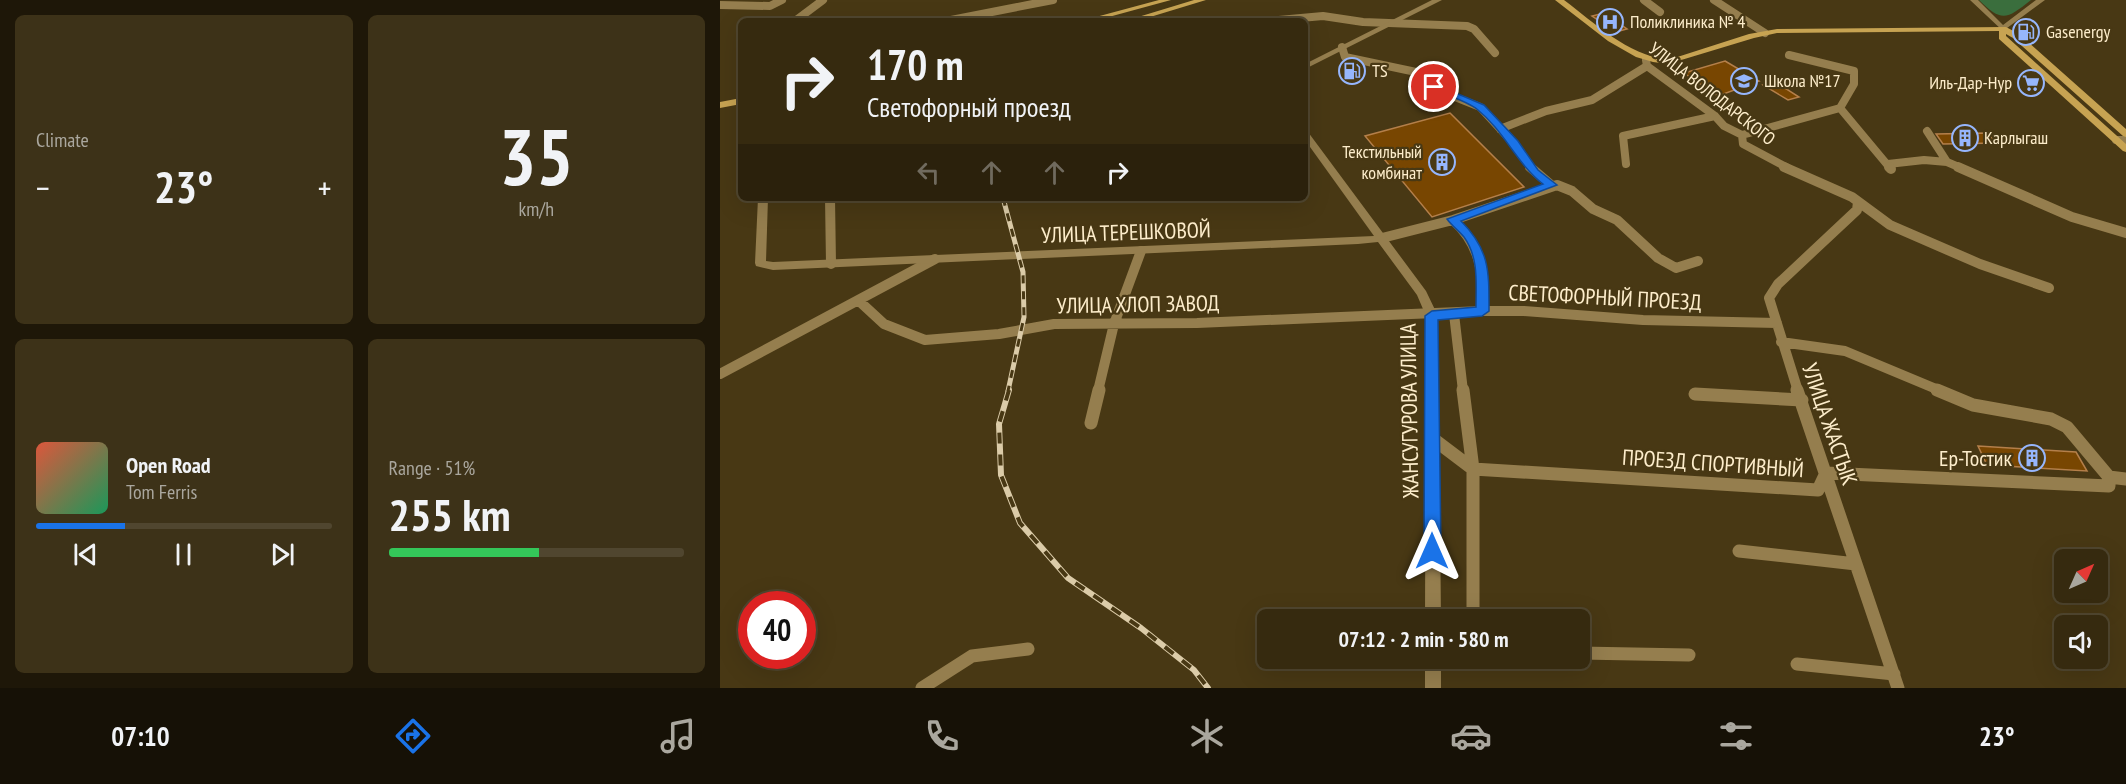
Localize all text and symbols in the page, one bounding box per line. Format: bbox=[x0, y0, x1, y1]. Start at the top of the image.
hospital icon: Поликлиника № 4 bbox=[1595, 7, 1625, 37]
place label: Поликлиника № 4 bbox=[1630, 10, 1745, 33]
fuel station icon: Gasenergy bbox=[2011, 17, 2041, 47]
place label: Gasenergy bbox=[2046, 20, 2111, 43]
text: 170 m bbox=[867, 37, 964, 92]
street label: УЛИЦА ВОЛОДАРСКОГО bbox=[1645, 37, 1780, 150]
icon: right bbox=[768, 42, 846, 120]
fuel station icon: TS bbox=[1337, 56, 1367, 86]
place label: TS bbox=[1372, 59, 1388, 82]
pin bbox=[1408, 61, 1459, 112]
school or university icon: Школа №17 bbox=[1729, 66, 1759, 96]
supermarket icon: Иль-Дар-Нур bbox=[2016, 68, 2046, 98]
place label: Школа №17 bbox=[1764, 69, 1841, 92]
icon: arrive bbox=[1417, 70, 1450, 103]
place label: Иль-Дар-Нур bbox=[1929, 71, 2012, 94]
text: Светофорный проезд bbox=[867, 90, 1071, 124]
text: 35 bbox=[499, 106, 574, 207]
building icon: Карлыгаш bbox=[1950, 123, 1980, 153]
place label: Карлыгаш bbox=[1984, 126, 2048, 149]
text: Climate bbox=[36, 127, 89, 153]
place label: Текстильный комбинат bbox=[1342, 140, 1422, 184]
building icon: Текстильный комбинат bbox=[1427, 147, 1457, 177]
icon: left bbox=[912, 156, 945, 189]
icon: ahead bbox=[975, 156, 1008, 189]
icon: ahead bbox=[1038, 156, 1071, 189]
icon: right bbox=[1101, 156, 1134, 189]
text: 23° bbox=[154, 157, 213, 215]
text: − bbox=[36, 166, 50, 209]
text: + bbox=[318, 166, 332, 209]
text: km/h bbox=[519, 196, 554, 222]
street label: УЛИЦА ТЕРЕШКОВОЙ bbox=[1041, 215, 1211, 249]
street label: СВЕТОФОРНЫЙ ПРОЕЗД bbox=[1508, 278, 1702, 316]
street label: УЛИЦА ХЛОП ЗАВОД bbox=[1056, 289, 1220, 319]
street label: ЖАНСУГУРОВА УЛИЦА bbox=[1393, 323, 1425, 500]
street label: УЛИЦА ЖАСТЫК bbox=[1796, 359, 1864, 489]
street label: ПРОЕЗД СПОРТИВНЫЙ bbox=[1621, 443, 1805, 483]
building icon: Ер-Тостик bbox=[2017, 443, 2047, 473]
place label: Ер-Тостик bbox=[1939, 444, 2012, 472]
text: Open Road bbox=[126, 451, 211, 479]
text: Range · 51% bbox=[389, 455, 475, 481]
text: Tom Ferris bbox=[126, 479, 197, 505]
text: 255 km bbox=[389, 485, 511, 543]
position arrow bbox=[1400, 519, 1464, 583]
icon: previous bbox=[69, 538, 102, 571]
icon: pause bbox=[167, 538, 200, 571]
icon: next bbox=[266, 538, 299, 571]
north arrow bbox=[2054, 549, 2108, 603]
map controls bbox=[2054, 549, 2108, 669]
speed limit sign: 40 bbox=[738, 591, 816, 669]
button: sound bbox=[2054, 615, 2108, 669]
text: 07:12 · 2 min · 580 m bbox=[1338, 625, 1509, 653]
icon: directions bbox=[392, 715, 434, 757]
icon: music bbox=[657, 715, 699, 757]
icon: phone bbox=[921, 715, 963, 757]
icon: climate bbox=[1186, 715, 1228, 757]
icon: car bbox=[1450, 715, 1492, 757]
icon: filters bbox=[1715, 715, 1757, 757]
text: 07:10 bbox=[111, 719, 170, 753]
text: 23° bbox=[1979, 719, 2015, 753]

